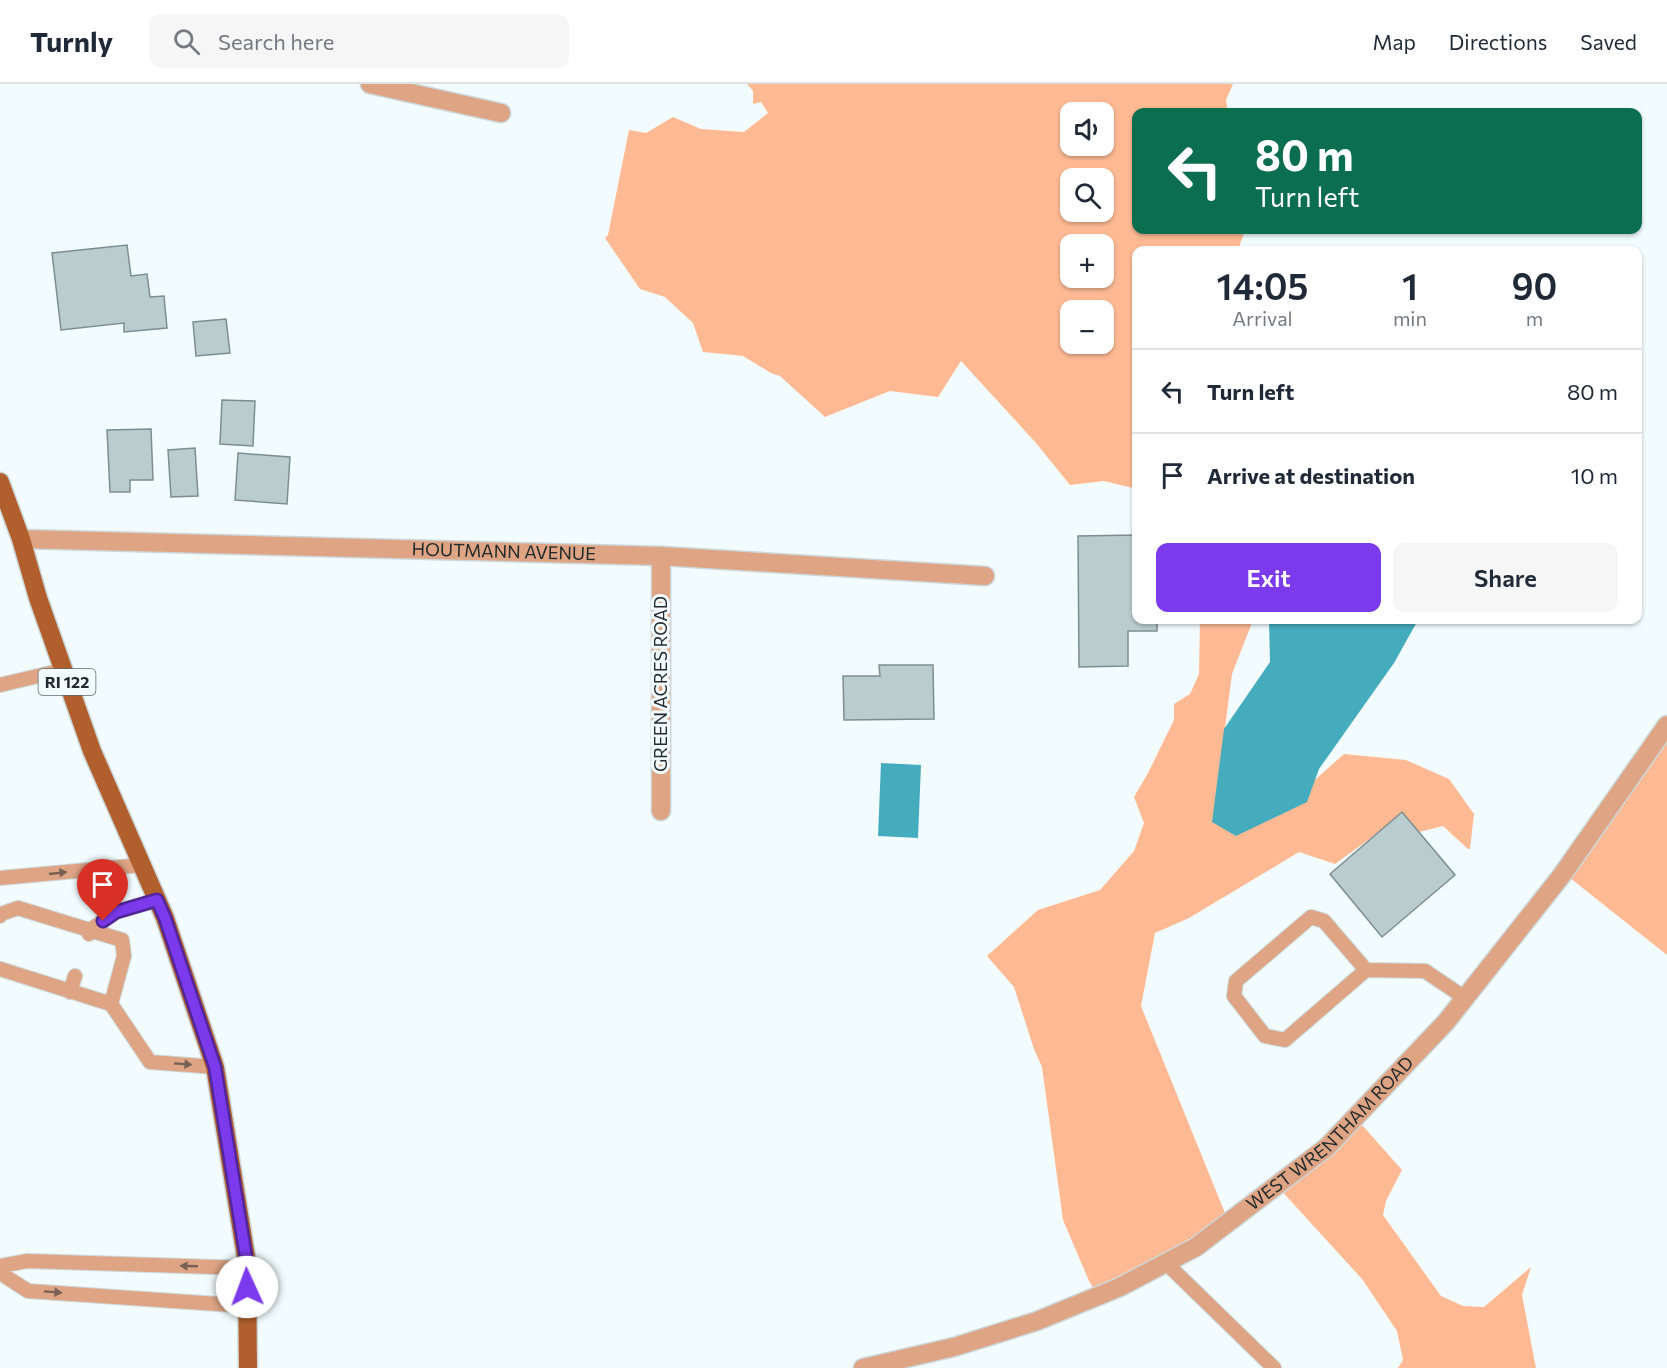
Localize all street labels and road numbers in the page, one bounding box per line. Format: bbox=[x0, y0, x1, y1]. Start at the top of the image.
street label: HOUTMANN AVENUE bbox=[412, 537, 596, 564]
street label: GREEN ACRES ROAD bbox=[649, 596, 671, 772]
road number: RI 122 bbox=[38, 669, 96, 695]
street label: WEST WRENTHAM ROAD bbox=[1242, 1051, 1417, 1215]

